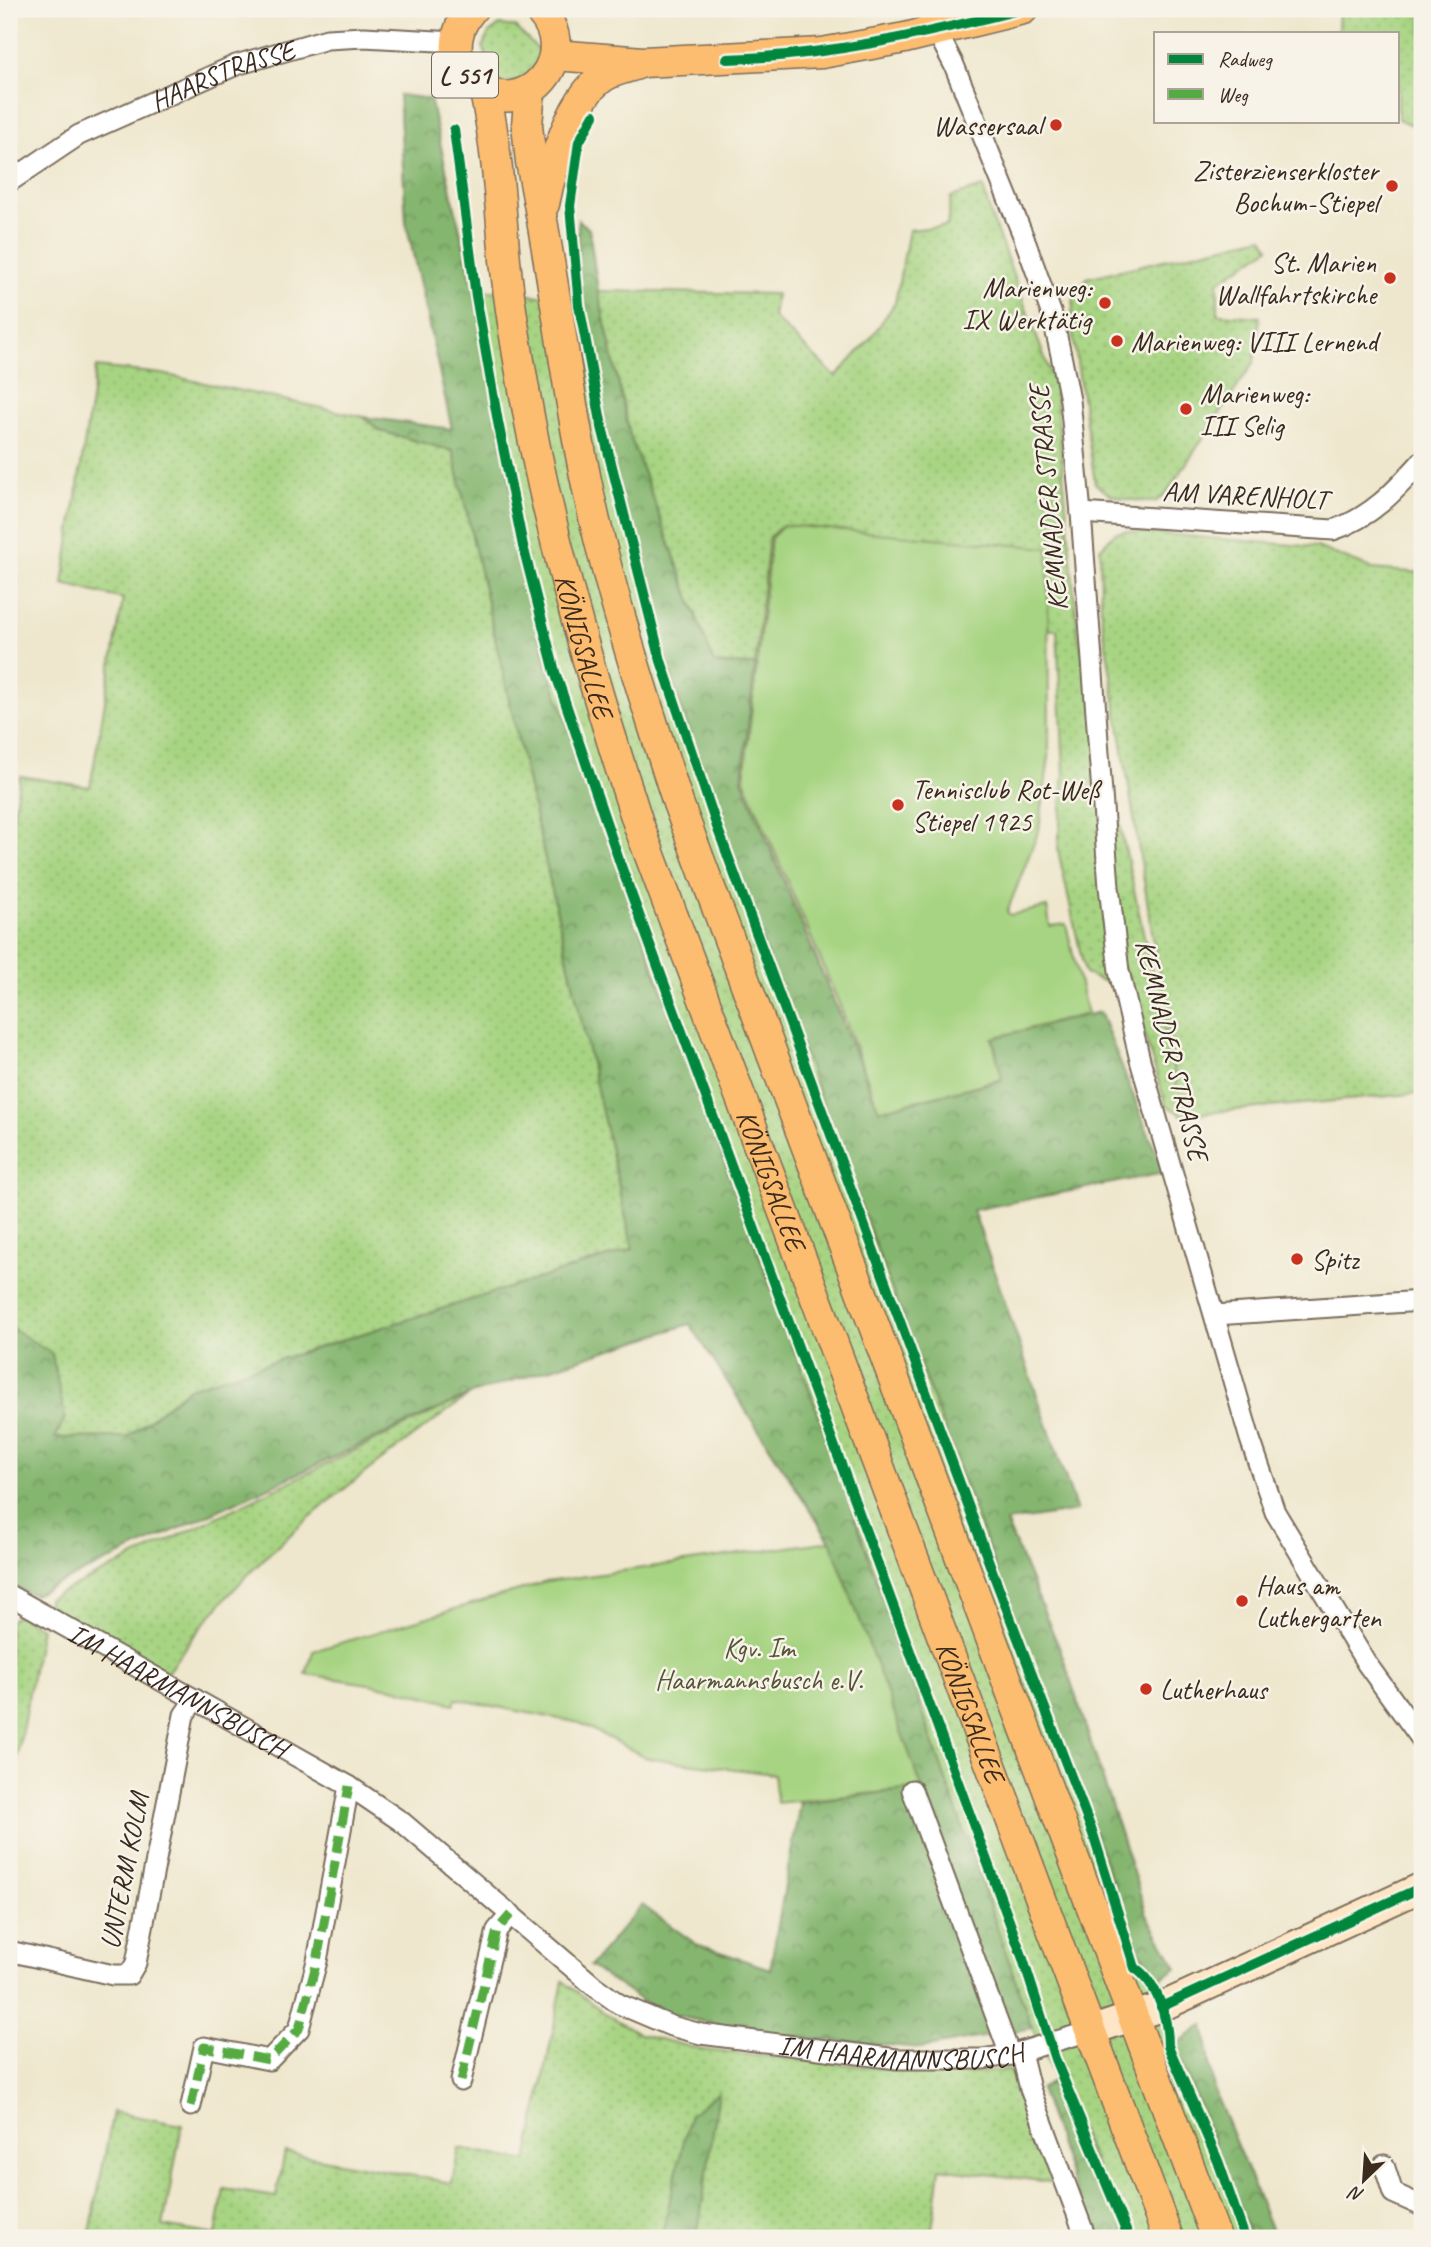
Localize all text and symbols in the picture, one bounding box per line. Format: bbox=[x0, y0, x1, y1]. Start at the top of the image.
street label: HAARSTRASSE bbox=[145, 31, 301, 119]
legend bbox=[1154, 32, 1400, 122]
text: Radweg bbox=[1218, 46, 1273, 72]
road number: L 551 bbox=[432, 52, 498, 97]
text: Weg bbox=[1218, 82, 1249, 108]
place label: Wassersaal bbox=[933, 108, 1047, 143]
marker: Wassersaal bbox=[1048, 117, 1064, 133]
place label: Zisterzienserkloster Bochum-Stiepel bbox=[1193, 153, 1383, 220]
marker: Zisterzienserkloster Bochum-Stiepel bbox=[1384, 178, 1400, 194]
place label: St. Marien Wallfahrtskirche bbox=[1216, 245, 1378, 312]
place label: Marienweg: IX Werktätig bbox=[962, 270, 1093, 337]
marker: St. Marien Wallfahrtskirche bbox=[1382, 270, 1398, 286]
marker: Marienweg: IX Werktätig bbox=[1097, 295, 1113, 311]
place label: Marienweg: VIII Lernend bbox=[1131, 324, 1381, 359]
marker: Marienweg: VIII Lernend bbox=[1109, 333, 1125, 349]
place label: Marienweg: III Selig bbox=[1200, 376, 1311, 443]
street label: KEMNADER STRASSE bbox=[1020, 380, 1075, 612]
marker: Marienweg: III Selig bbox=[1178, 401, 1194, 417]
street label: AM VARENHOLT bbox=[1162, 473, 1335, 517]
street label: KÖNIGSALLEE bbox=[548, 571, 622, 725]
place label: Tennisclub Rot-Weß Stiepel 1925 bbox=[912, 772, 1103, 839]
marker: Tennisclub Rot-Weß Stiepel 1925 bbox=[890, 797, 906, 813]
street label: KEMNADER STRASSE bbox=[1128, 936, 1217, 1168]
street label: KÖNIGSALLEE bbox=[729, 1105, 815, 1258]
place label: Spitz bbox=[1311, 1242, 1361, 1277]
marker: Spitz bbox=[1289, 1251, 1305, 1267]
place label: Haus am Luthergarten bbox=[1256, 1568, 1382, 1635]
marker: Haus am Luthergarten bbox=[1234, 1593, 1250, 1609]
street label: IM HAARMANNSBUSCH bbox=[62, 1615, 298, 1768]
park label: Kgv. Im Haarmannsbusch e.V. bbox=[655, 1630, 863, 1697]
street label: KÖNIGSALLEE bbox=[929, 1637, 1014, 1790]
place label: Lutherhaus bbox=[1160, 1672, 1269, 1707]
marker: Lutherhaus bbox=[1138, 1681, 1154, 1697]
street label: UNTERM KOLM bbox=[92, 1787, 157, 1952]
street label: IM HAARMANNSBUSCH bbox=[776, 2027, 1032, 2077]
north arrow bbox=[1330, 2146, 1400, 2216]
text: N bbox=[1344, 2180, 1368, 2208]

